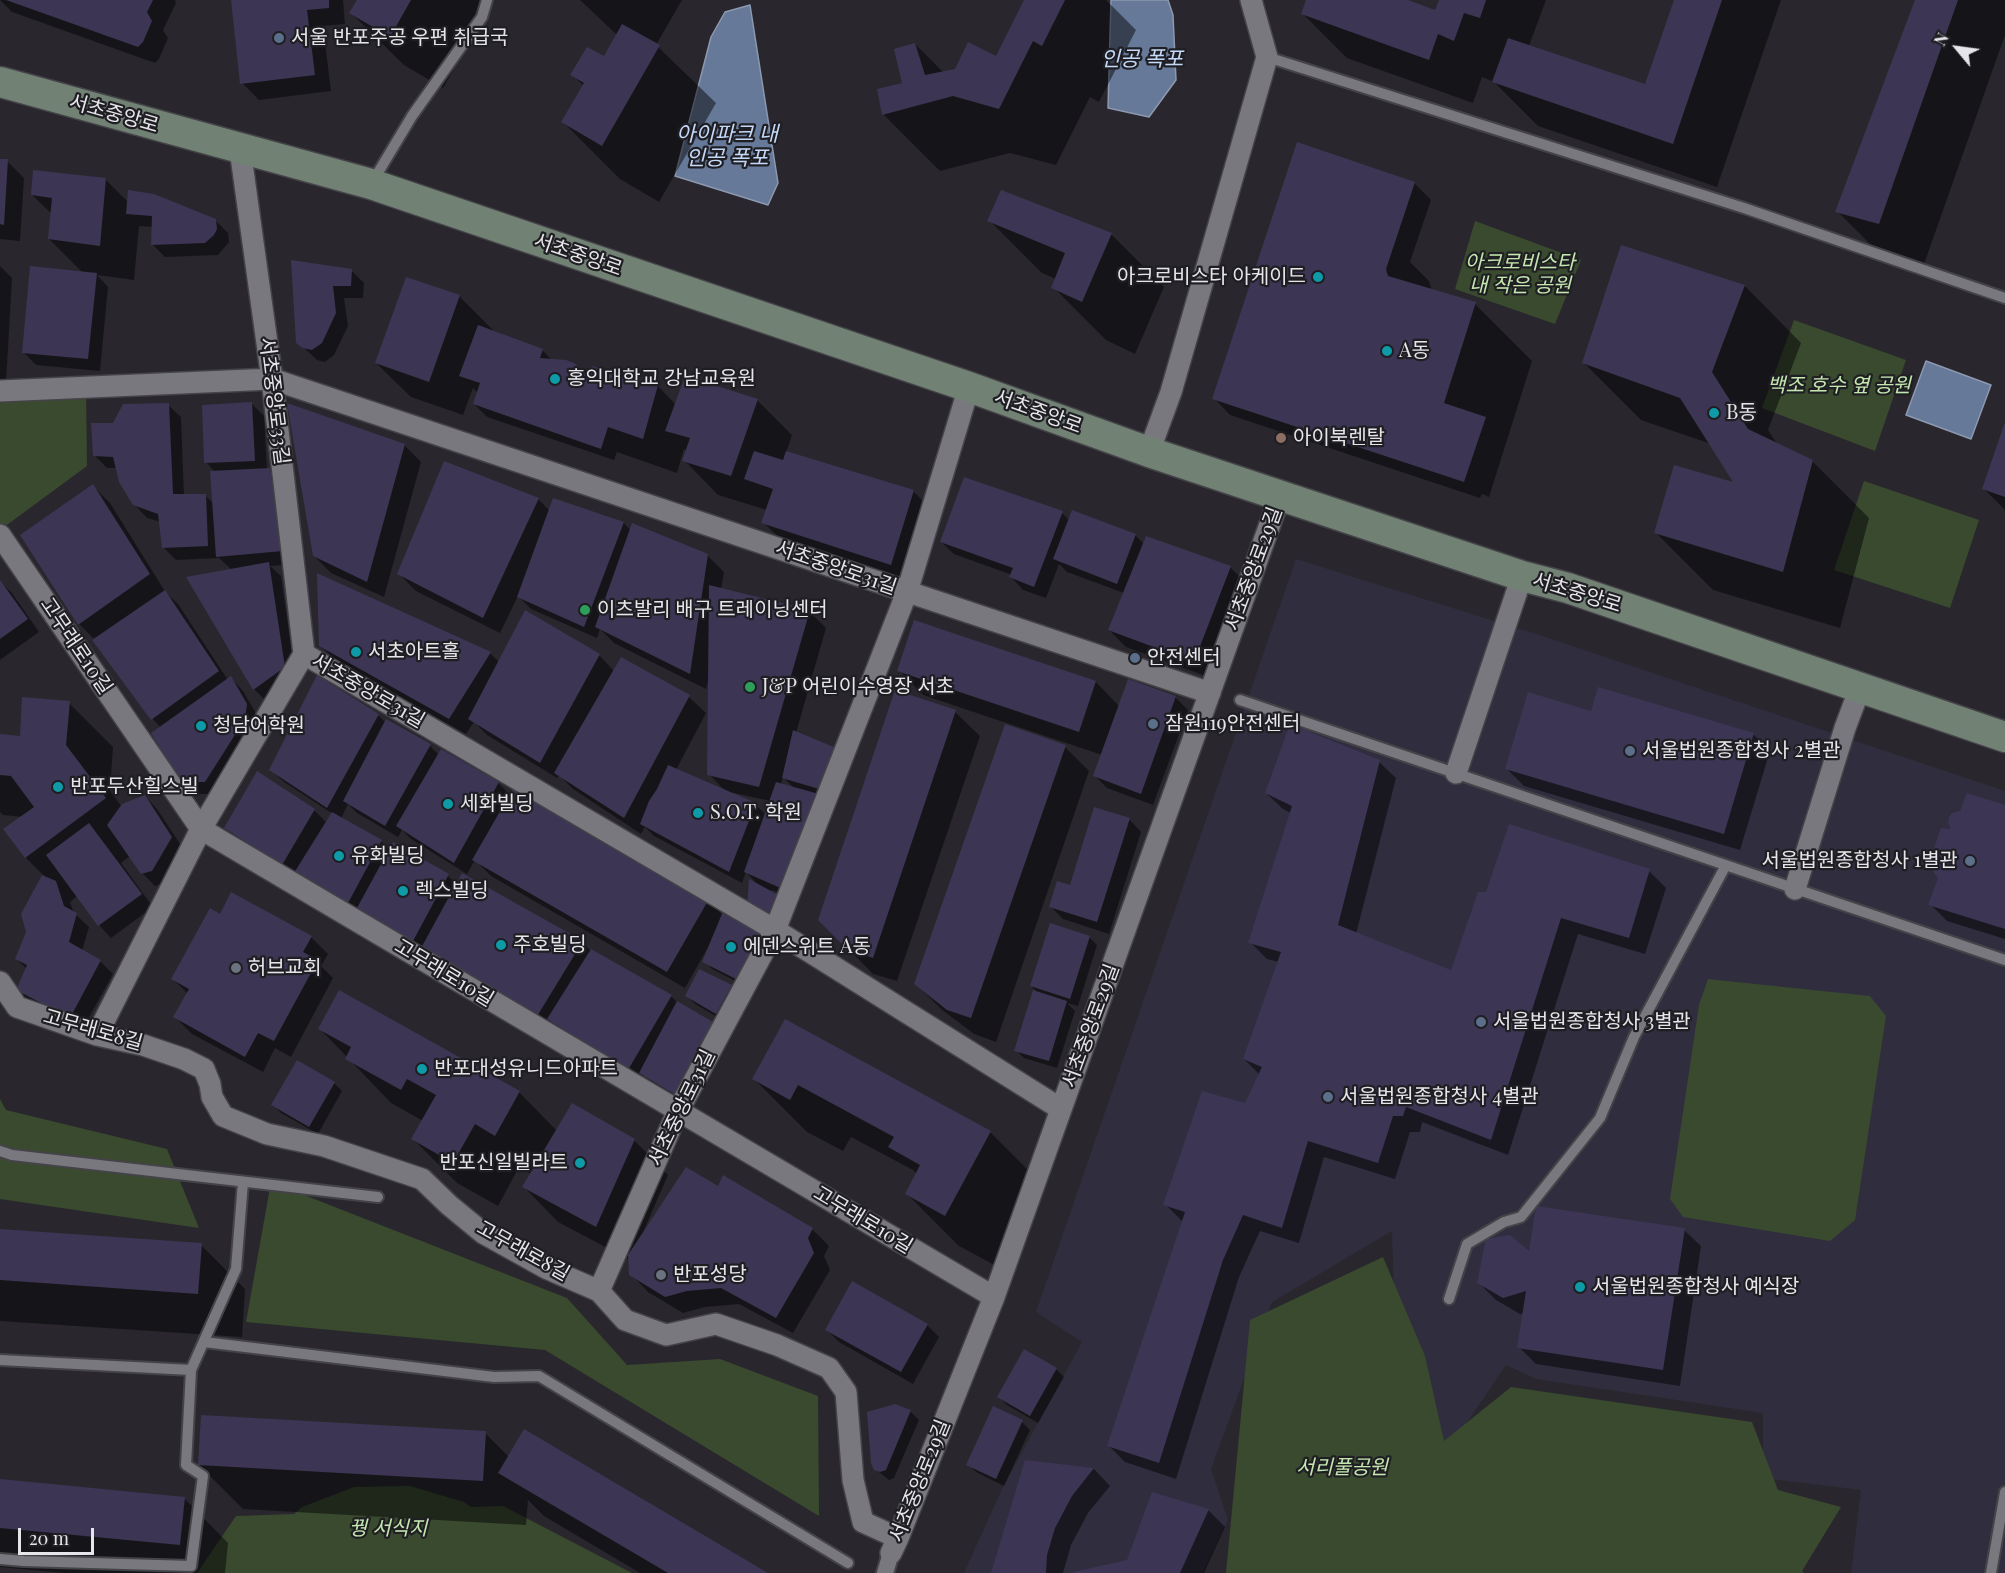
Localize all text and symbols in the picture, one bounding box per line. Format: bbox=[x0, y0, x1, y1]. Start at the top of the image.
north arrow bbox=[1927, 18, 1987, 78]
place label: 서울 반포주공 우편 취급국 bbox=[291, 26, 508, 50]
text: N bbox=[1929, 29, 1953, 49]
marker: 서울 반포주공 우편 취급국 bbox=[272, 31, 286, 45]
water label: 인공 폭포 bbox=[1101, 46, 1183, 72]
street label: 서초중앙로 bbox=[66, 90, 162, 138]
water label: 아이파크 내 인공 폭포 bbox=[676, 121, 778, 171]
street label: 서초중앙로 bbox=[531, 229, 625, 281]
park label: 아크로비스타 내 작은 공원 bbox=[1465, 251, 1575, 298]
place label: 아크로비스타 아케이드 bbox=[1117, 265, 1306, 289]
marker: 아크로비스타 아케이드 bbox=[1311, 270, 1325, 284]
street label: 서초중앙로33길 bbox=[254, 336, 294, 466]
place label: A동 bbox=[1399, 339, 1430, 363]
marker: A동 bbox=[1380, 344, 1394, 358]
place label: 홍익대학교 강남교육원 bbox=[567, 367, 756, 391]
marker: 홍익대학교 강남교육원 bbox=[548, 372, 562, 386]
park label: 백조 호수 옆 공원 bbox=[1767, 374, 1911, 398]
street label: 서초중앙로 bbox=[991, 385, 1085, 439]
place label: B동 bbox=[1726, 401, 1757, 425]
marker: B동 bbox=[1707, 406, 1721, 420]
place label: 아이북렌탈 bbox=[1293, 426, 1385, 450]
marker: 아이북렌탈 bbox=[1274, 431, 1288, 445]
street label: 서초중앙로29길 bbox=[1220, 504, 1288, 634]
street label: 서초중앙로31길 bbox=[772, 536, 900, 600]
street label: 서초중앙로 bbox=[1530, 568, 1624, 618]
street label: 고무래로10길 bbox=[35, 593, 117, 699]
place label: 이츠발리 배구 트레이닝센터 bbox=[597, 598, 828, 622]
marker: 이츠발리 배구 트레이닝센터 bbox=[578, 603, 592, 617]
place label: 서초아트홀 bbox=[368, 640, 460, 664]
marker: 서초아트홀 bbox=[349, 645, 363, 659]
place label: 안전센터 bbox=[1147, 646, 1221, 670]
street label: 서초중앙로31길 bbox=[307, 649, 429, 733]
marker: 안전센터 bbox=[1128, 651, 1142, 665]
place label: J&P 어린이수영장 서초 bbox=[762, 675, 954, 699]
marker: J&P 어린이수영장 서초 bbox=[743, 680, 757, 694]
place label: 잠원119안전센터 bbox=[1165, 712, 1300, 736]
place label: 청담어학원 bbox=[213, 714, 305, 738]
marker: 잠원119안전센터 bbox=[1146, 717, 1160, 731]
marker: 청담어학원 bbox=[194, 719, 208, 733]
place label: 서울법원종합청사 2별관 bbox=[1642, 739, 1841, 763]
marker: 서울법원종합청사 2별관 bbox=[1623, 744, 1637, 758]
place label: 반포두산힐스빌 bbox=[70, 775, 199, 799]
marker: 반포두산힐스빌 bbox=[51, 780, 65, 794]
place label: 세화빌딩 bbox=[460, 792, 534, 816]
marker: 세화빌딩 bbox=[441, 797, 455, 811]
place label: S.O.T. 학원 bbox=[710, 801, 802, 825]
marker: S.O.T. 학원 bbox=[691, 806, 705, 820]
place label: 유화빌딩 bbox=[351, 844, 425, 868]
marker: 유화빌딩 bbox=[332, 849, 346, 863]
place label: 서울법원종합청사 1별관 bbox=[1762, 849, 1958, 873]
marker: 서울법원종합청사 1별관 bbox=[1963, 854, 1977, 868]
place label: 렉스빌딩 bbox=[415, 879, 489, 903]
marker: 렉스빌딩 bbox=[396, 884, 410, 898]
place label: 주호빌딩 bbox=[513, 933, 587, 957]
street label: 고무래로10길 bbox=[390, 934, 498, 1012]
place label: 에덴스위트 A동 bbox=[743, 935, 871, 959]
marker: 주호빌딩 bbox=[494, 938, 508, 952]
marker: 에덴스위트 A동 bbox=[724, 940, 738, 954]
place label: 허브교회 bbox=[248, 956, 322, 980]
marker: 허브교회 bbox=[229, 961, 243, 975]
street label: 서초중앙로29길 bbox=[1057, 961, 1125, 1091]
street label: 고무래로8길 bbox=[40, 1004, 146, 1056]
place label: 서울법원종합청사 3별관 bbox=[1493, 1010, 1691, 1034]
marker: 서울법원종합청사 3별관 bbox=[1474, 1015, 1488, 1029]
street label: 서초중앙로31길 bbox=[643, 1046, 721, 1170]
place label: 반포대성유니드아파트 bbox=[434, 1057, 618, 1081]
marker: 반포대성유니드아파트 bbox=[415, 1062, 429, 1076]
place label: 서울법원종합청사 4별관 bbox=[1340, 1085, 1539, 1109]
marker: 서울법원종합청사 4별관 bbox=[1321, 1090, 1335, 1104]
place label: 반포신일빌라트 bbox=[439, 1151, 568, 1175]
marker: 반포신일빌라트 bbox=[573, 1156, 587, 1170]
street label: 고무래로10길 bbox=[809, 1181, 917, 1259]
street label: 고무래로8길 bbox=[472, 1216, 574, 1286]
place label: 반포성당 bbox=[673, 1263, 747, 1287]
marker: 반포성당 bbox=[654, 1268, 668, 1282]
place label: 서울법원종합청사 예식장 bbox=[1592, 1275, 1799, 1299]
marker: 서울법원종합청사 예식장 bbox=[1573, 1280, 1587, 1294]
street label: 서초중앙로29길 bbox=[884, 1416, 956, 1546]
park label: 서리풀공원 bbox=[1296, 1456, 1388, 1480]
scale bar bbox=[21, 1516, 98, 1554]
park label: 꿩 서식지 bbox=[349, 1517, 427, 1541]
text: 20 m bbox=[29, 1526, 69, 1550]

